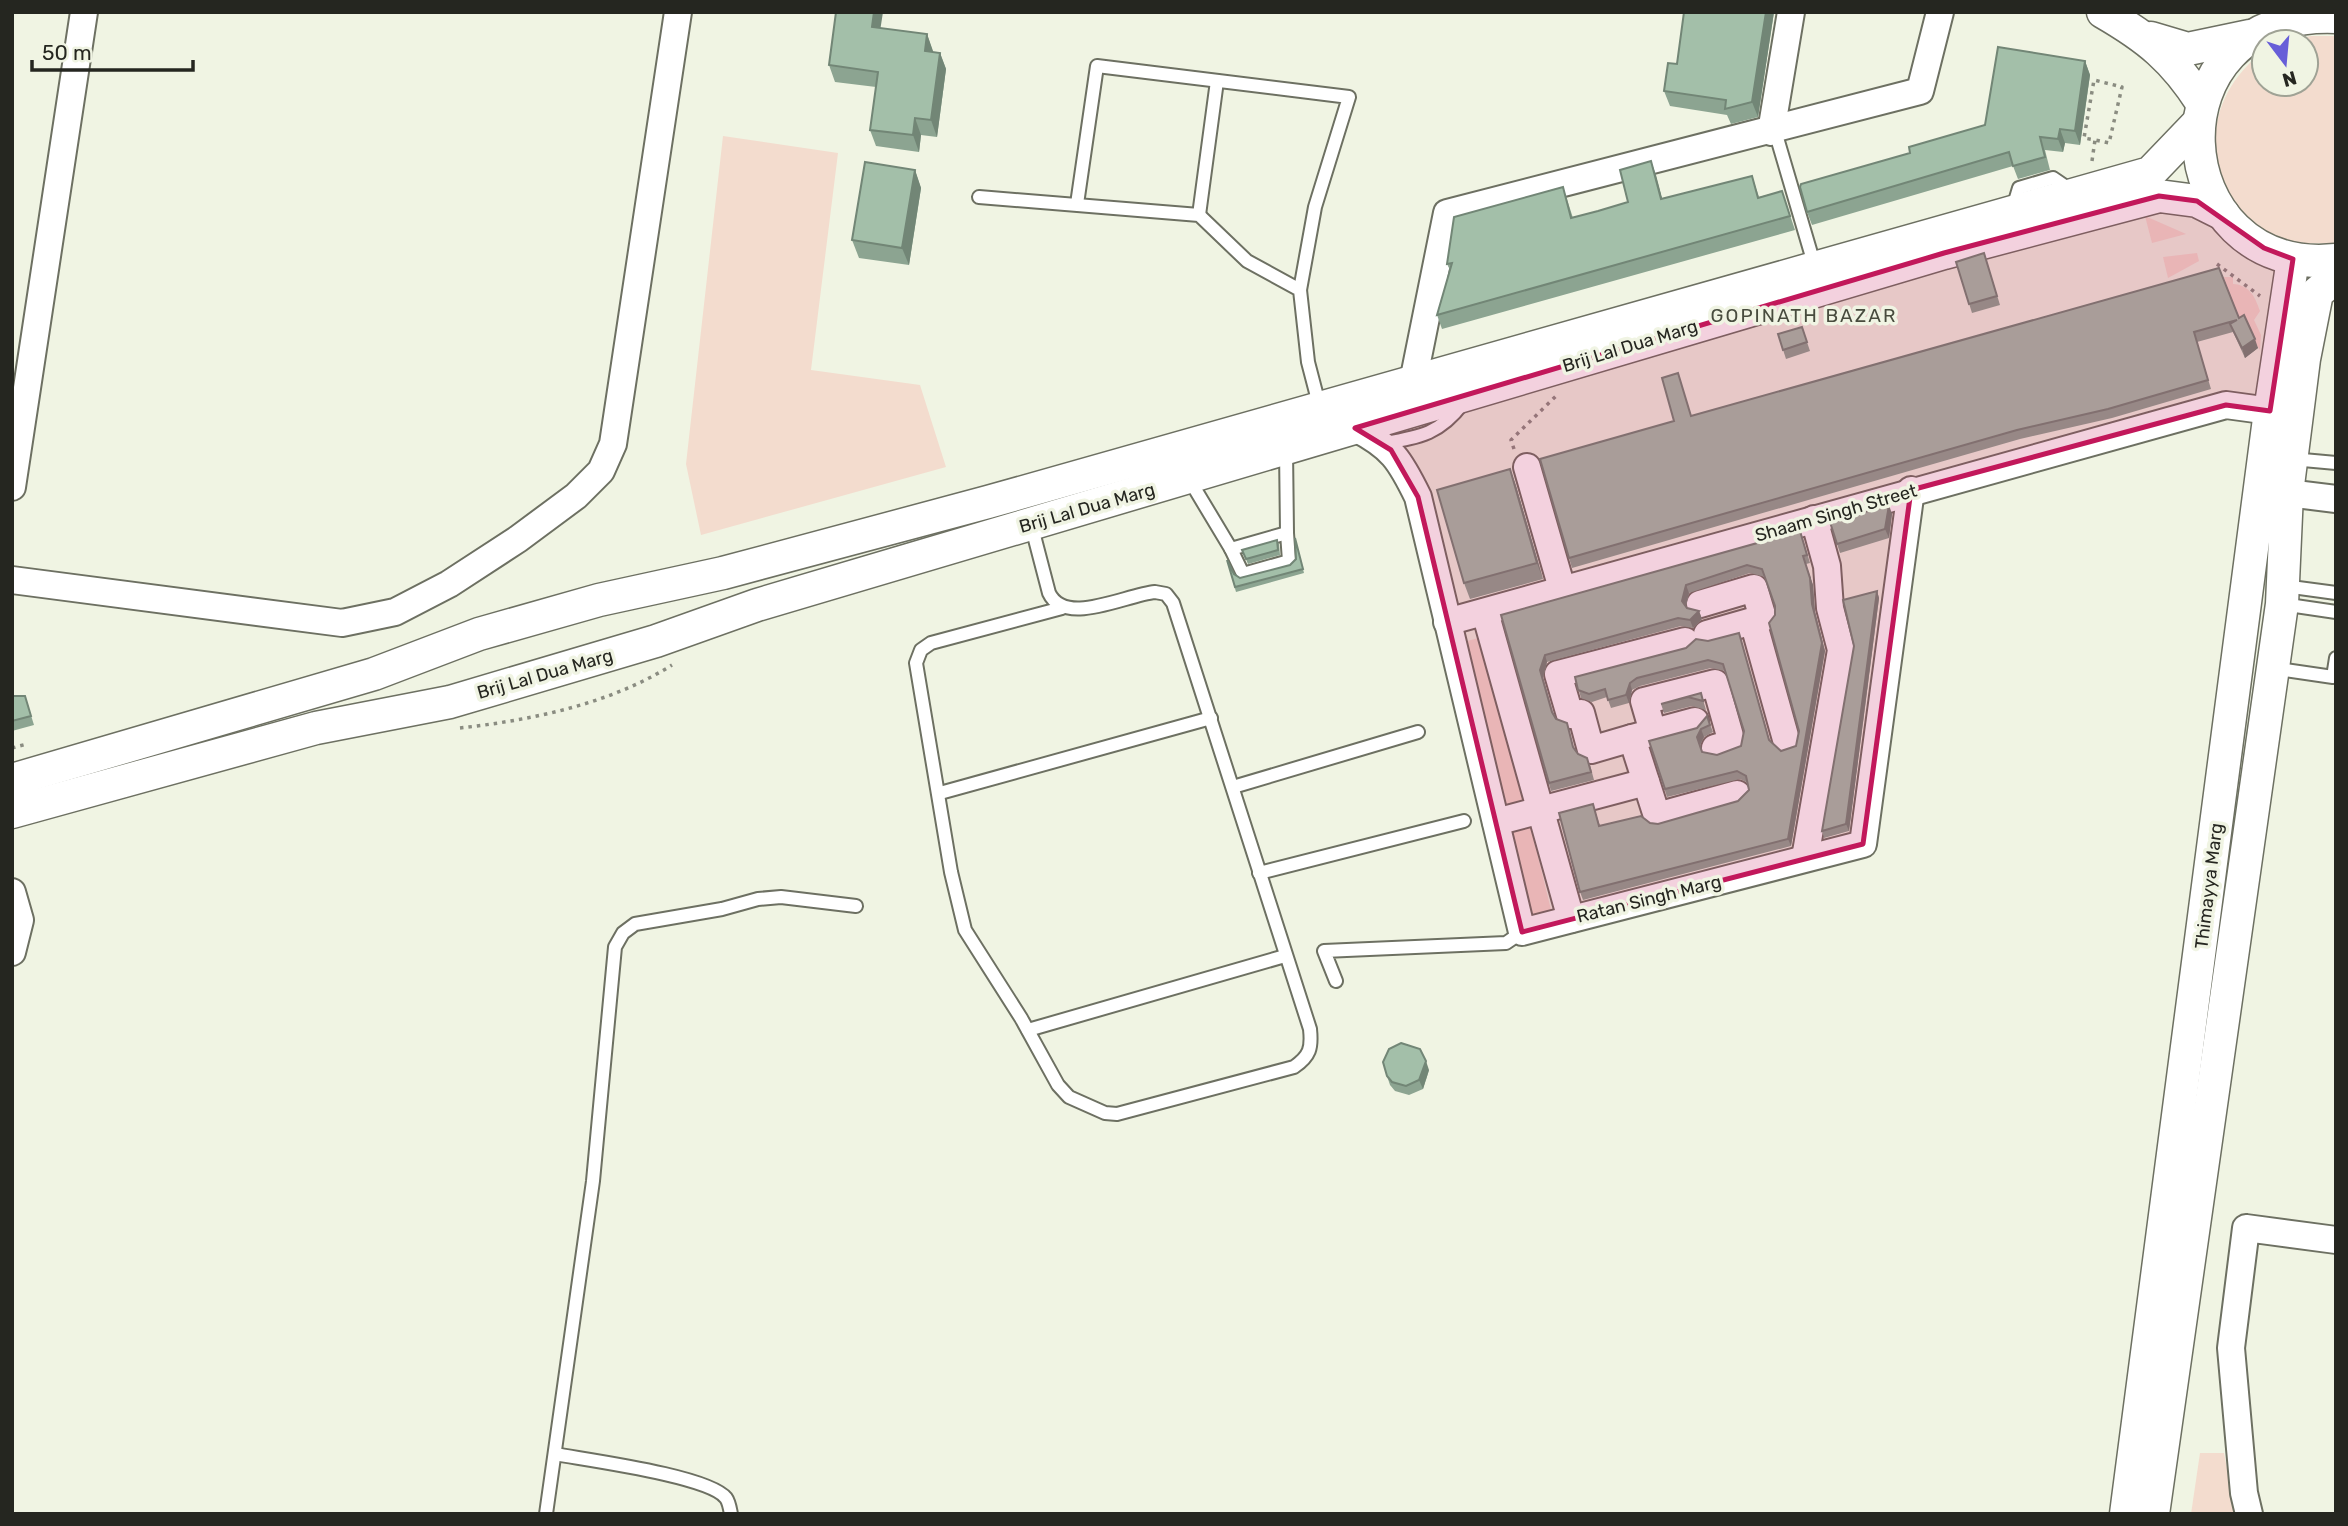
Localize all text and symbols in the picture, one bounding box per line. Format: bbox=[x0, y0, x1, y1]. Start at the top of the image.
scale bar bbox=[32, 28, 192, 72]
north arrow bbox=[2250, 28, 2320, 98]
text: 50 m bbox=[42, 40, 92, 65]
text: N bbox=[2280, 66, 2299, 92]
district label: GOPINATH BAZAR bbox=[1711, 304, 1897, 327]
street label: Brij Lal Dua Marg bbox=[1560, 315, 1700, 377]
street label: Brij Lal Dua Marg bbox=[1017, 478, 1157, 538]
street label: Shaam Singh Street bbox=[1753, 479, 1919, 547]
street label: Brij Lal Dua Marg bbox=[475, 644, 615, 704]
street label: Thimayya Marg bbox=[2190, 822, 2228, 950]
street label: Ratan Singh Marg bbox=[1574, 870, 1724, 928]

